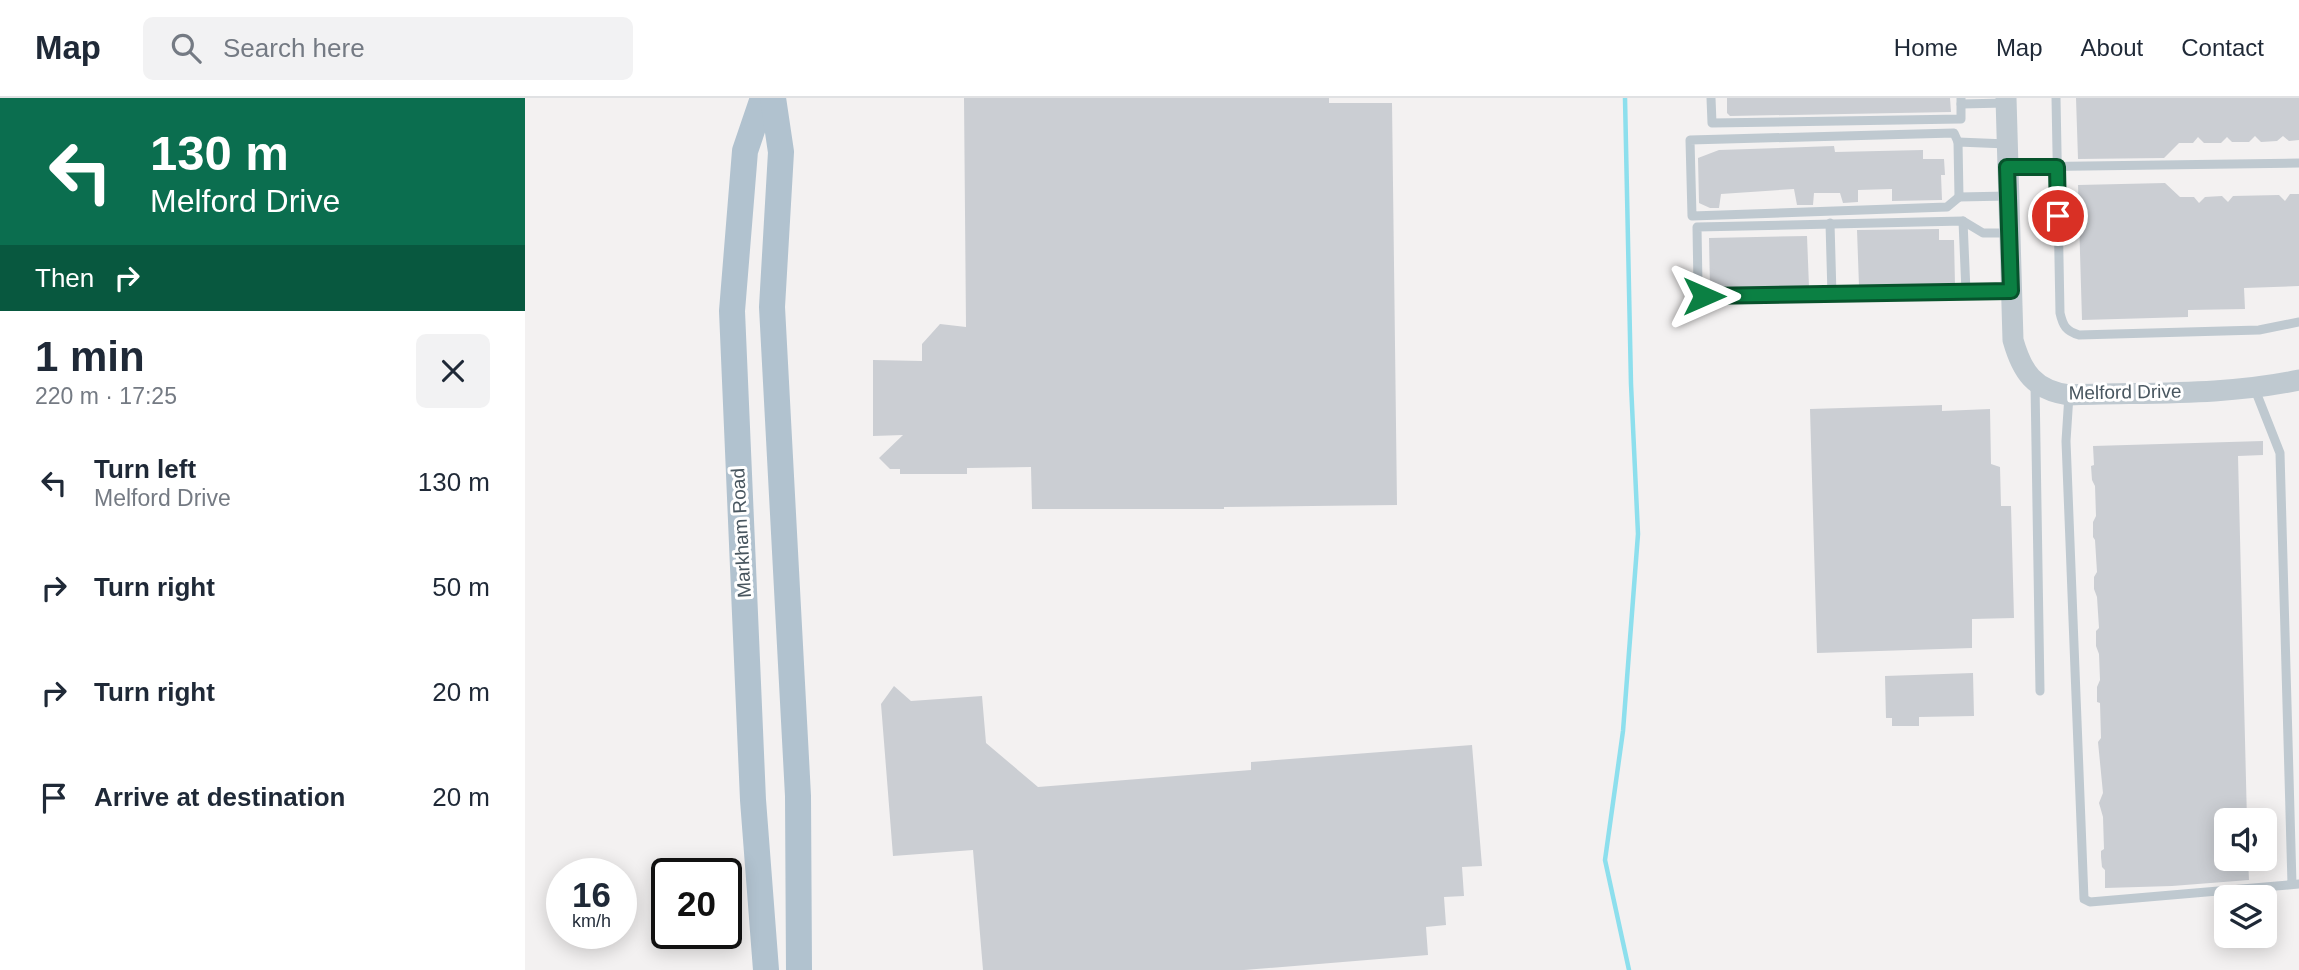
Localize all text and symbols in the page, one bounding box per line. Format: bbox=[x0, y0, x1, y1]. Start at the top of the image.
search box bbox=[143, 17, 633, 80]
text: Map bbox=[35, 29, 101, 66]
icon: search bbox=[167, 29, 205, 67]
text: Search here bbox=[223, 33, 365, 63]
text: Home bbox=[1894, 34, 1958, 61]
text: Map bbox=[1996, 34, 2043, 61]
text: About bbox=[2081, 34, 2143, 61]
text: Contact bbox=[2181, 34, 2264, 61]
icon: left bbox=[35, 126, 126, 217]
text: 130 m bbox=[150, 126, 289, 180]
text: Melford Drive bbox=[150, 183, 340, 219]
pin bbox=[2028, 186, 2088, 246]
icon: arrive bbox=[2039, 197, 2077, 235]
icon: right bbox=[108, 259, 146, 297]
position arrow bbox=[1667, 259, 1741, 333]
text: Then bbox=[35, 263, 94, 293]
text: 1 min bbox=[35, 333, 145, 380]
button: close bbox=[416, 334, 490, 408]
street label: Melford Drive bbox=[2068, 381, 2182, 403]
text: 220 m · 17:25 bbox=[35, 383, 177, 409]
text: Turn left bbox=[94, 454, 196, 484]
icon: left bbox=[35, 464, 73, 502]
text: 130 m bbox=[418, 467, 490, 497]
street label: Markham Road bbox=[727, 468, 755, 598]
text: Melford Drive bbox=[94, 485, 231, 511]
icon: right bbox=[35, 569, 73, 607]
text: Turn right bbox=[94, 572, 215, 602]
text: 50 m bbox=[432, 572, 490, 602]
icon: right bbox=[35, 674, 73, 712]
text: Turn right bbox=[94, 677, 215, 707]
text: 20 m bbox=[432, 677, 490, 707]
icon: arrive bbox=[35, 779, 73, 817]
text: Arrive at destination bbox=[94, 782, 345, 812]
text: 20 m bbox=[432, 782, 490, 812]
map controls bbox=[2214, 808, 2277, 948]
button: sound bbox=[2214, 808, 2277, 871]
speed limit sign: 20 bbox=[651, 858, 742, 949]
text: 16 bbox=[572, 875, 611, 914]
button: layers bbox=[2214, 885, 2277, 948]
text: km/h bbox=[572, 911, 611, 931]

